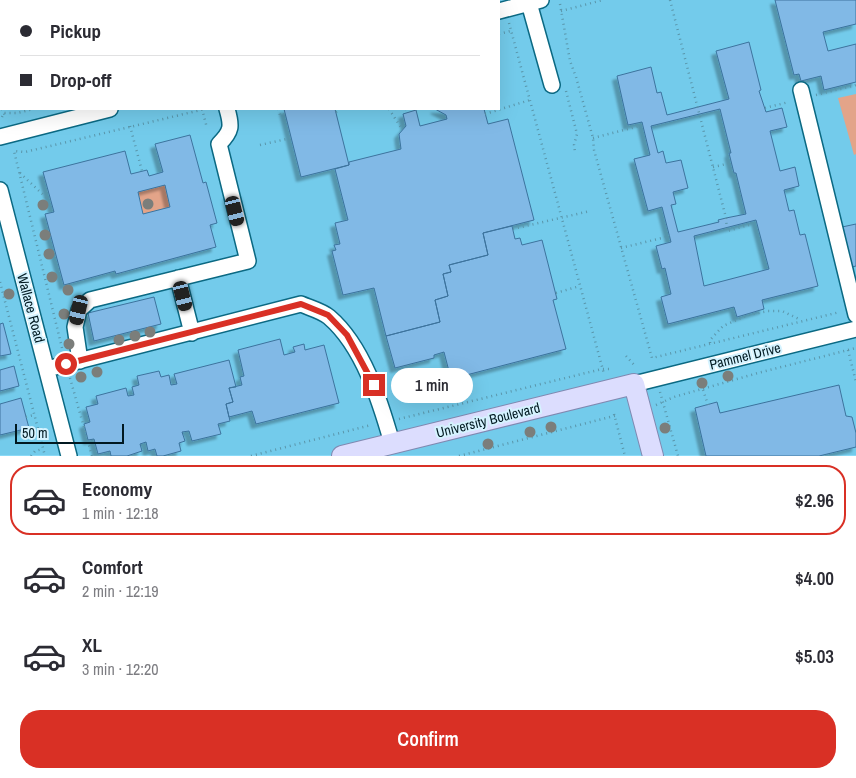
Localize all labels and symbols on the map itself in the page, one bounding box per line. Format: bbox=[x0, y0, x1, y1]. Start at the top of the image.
car bbox=[224, 195, 245, 227]
street label: Wallace Road bbox=[13, 271, 49, 345]
car bbox=[172, 280, 193, 312]
car bbox=[68, 294, 89, 326]
street label: Pammel Drive bbox=[708, 338, 782, 374]
route start bbox=[55, 353, 77, 375]
callout: 1 min bbox=[392, 368, 474, 402]
route end bbox=[363, 374, 385, 396]
street label: University Boulevard bbox=[434, 398, 542, 442]
scale bar bbox=[15, 420, 124, 444]

